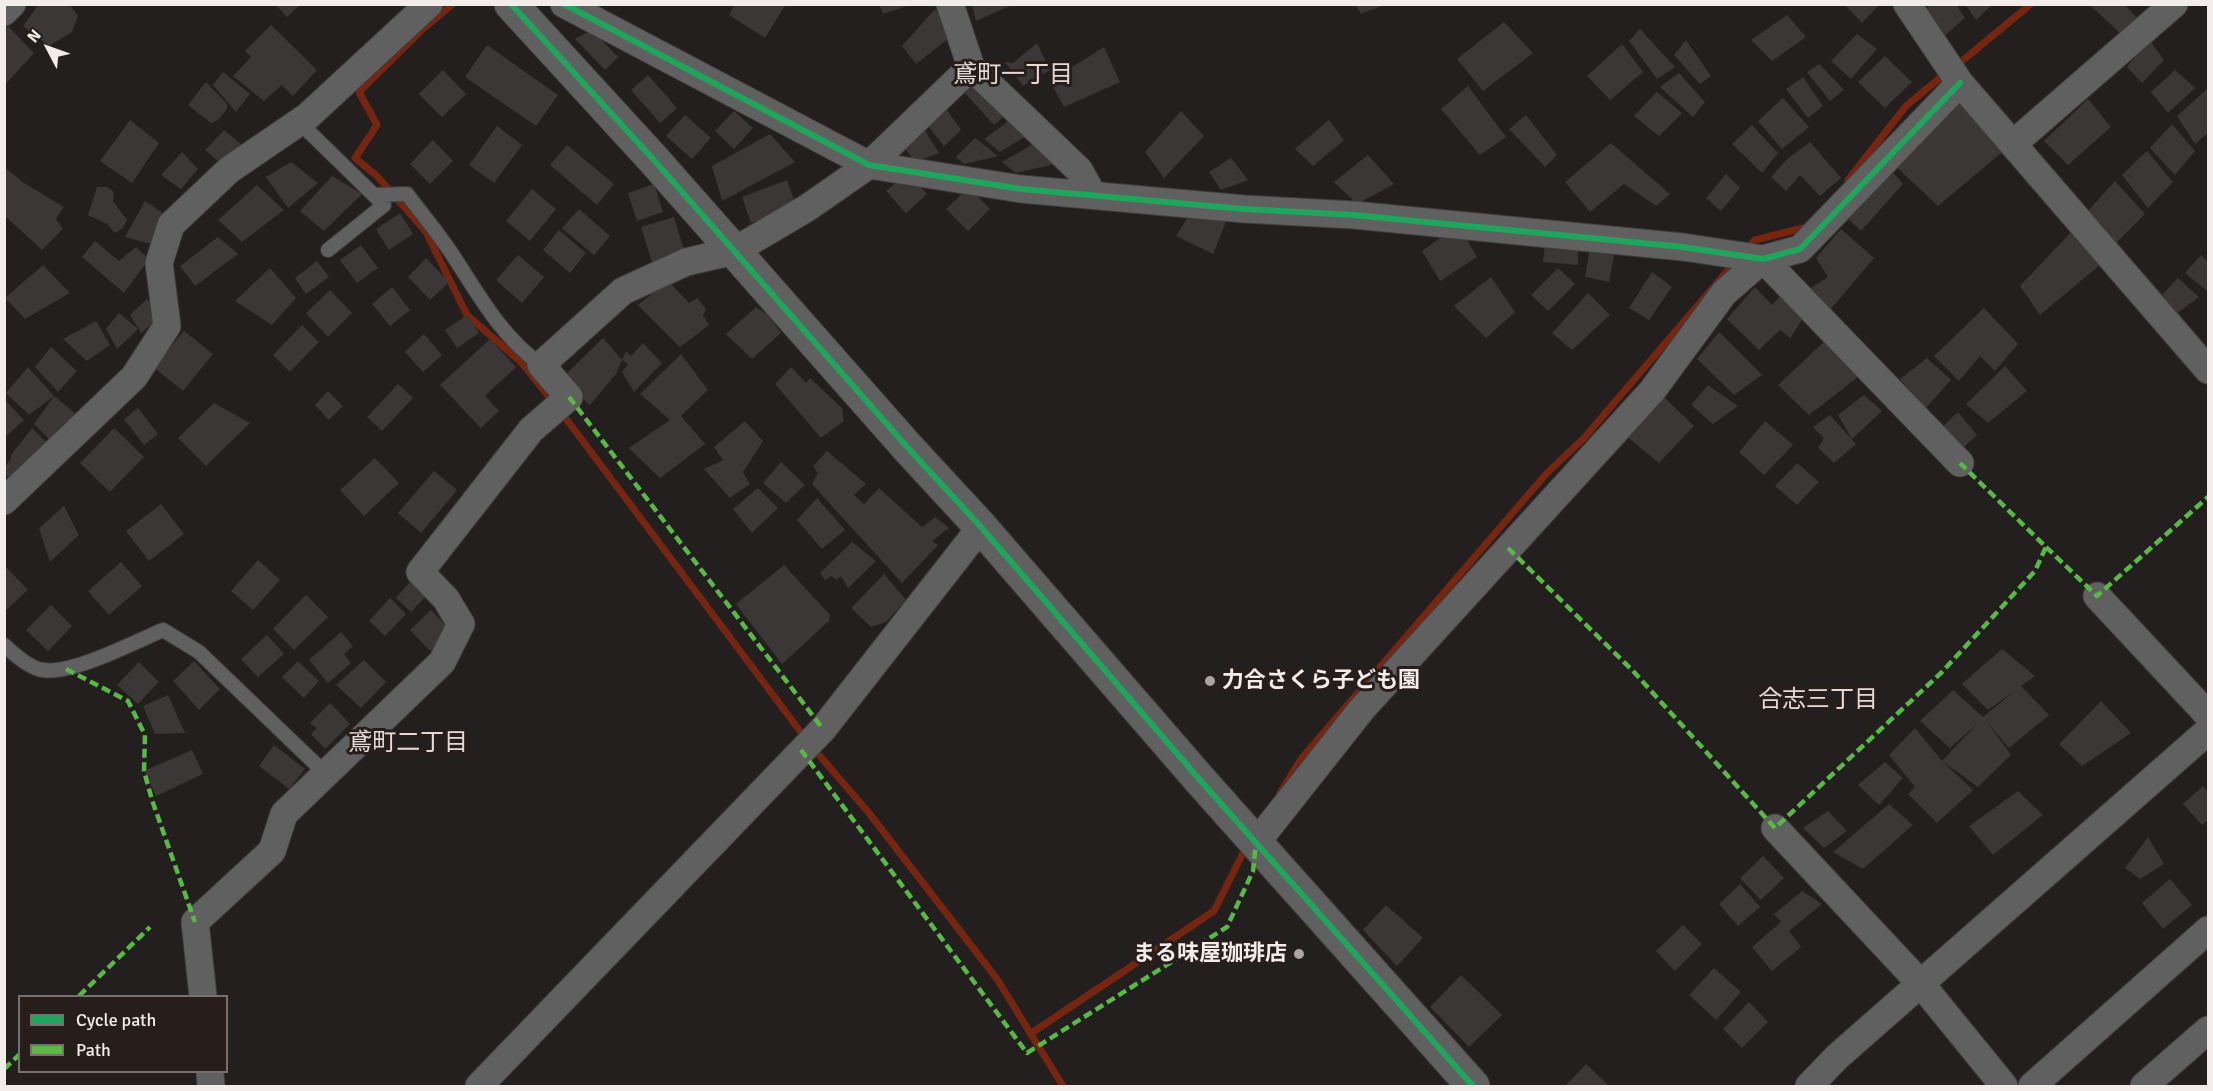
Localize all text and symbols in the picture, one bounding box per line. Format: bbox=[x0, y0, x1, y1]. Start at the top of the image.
north arrow bbox=[18, 18, 78, 78]
text: N bbox=[23, 25, 46, 47]
district label: 鳶町一丁目 bbox=[953, 62, 1073, 90]
place label: 力合さくら子ども園 bbox=[1222, 668, 1420, 694]
marker: 力合さくら子ども園 bbox=[1203, 674, 1217, 688]
district label: 合志三丁目 bbox=[1758, 687, 1878, 715]
district label: 鳶町二丁目 bbox=[348, 730, 468, 758]
place label: まる味屋珈琲店 bbox=[1133, 941, 1287, 967]
marker: まる味屋珈琲店 bbox=[1292, 947, 1306, 961]
legend bbox=[18, 995, 228, 1073]
text: Cycle path bbox=[76, 1009, 156, 1031]
text: Path bbox=[76, 1039, 111, 1061]

